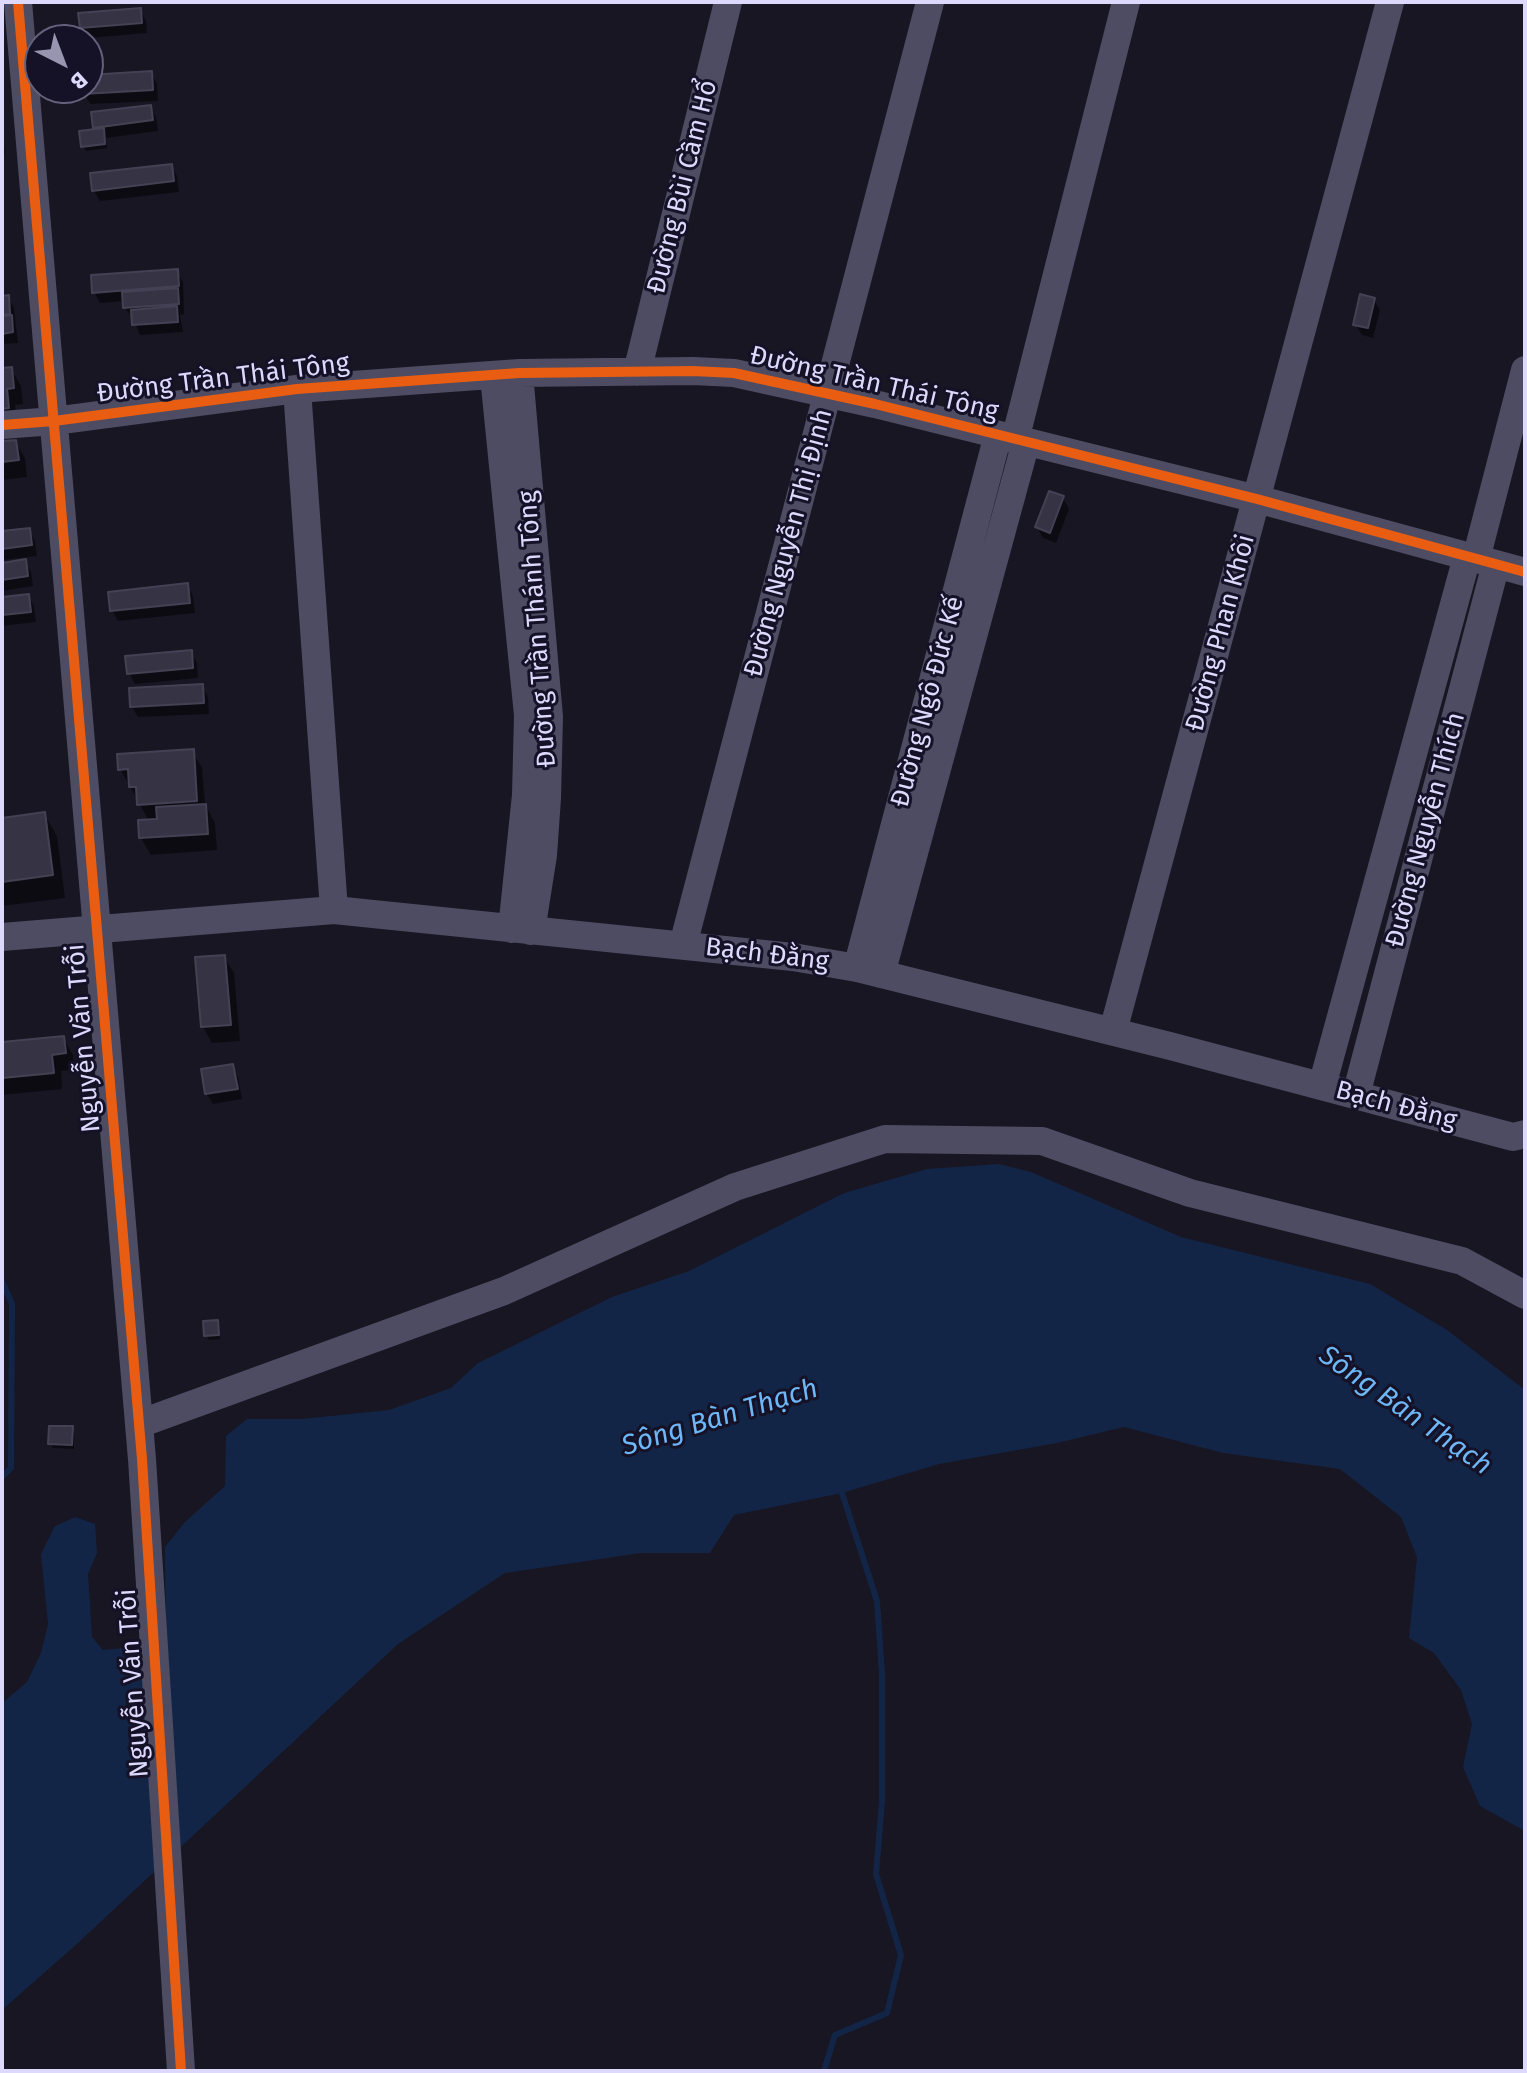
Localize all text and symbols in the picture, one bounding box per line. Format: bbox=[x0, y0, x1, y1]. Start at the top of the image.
north arrow bbox=[24, 24, 104, 104]
text: B bbox=[65, 66, 93, 95]
street label: Đường Bùi Cầm Hổ bbox=[641, 77, 725, 297]
street label: Đường Trần Thái Tông bbox=[747, 340, 1001, 428]
street label: Đường Trần Thái Tông bbox=[95, 348, 351, 410]
street label: Đường Nguyễn Thị Định bbox=[738, 406, 840, 680]
street label: Đường Trần Thánh Tông bbox=[513, 490, 563, 768]
street label: Đường Phan Khôi bbox=[1180, 531, 1262, 735]
street label: Đường Ngô Đức Kế bbox=[885, 593, 971, 811]
street label: Đường Nguyễn Thích bbox=[1380, 709, 1472, 951]
street label: Bạch Đằng bbox=[703, 932, 831, 978]
street label: Nguyễn Văn Trỗi bbox=[60, 942, 108, 1134]
street label: Bạch Đằng bbox=[1332, 1075, 1460, 1137]
water label: Sông Bàn Thạch bbox=[1312, 1339, 1498, 1483]
water label: Sông Bàn Thạch bbox=[618, 1372, 822, 1464]
street label: Nguyễn Văn Trỗi bbox=[112, 1588, 156, 1778]

